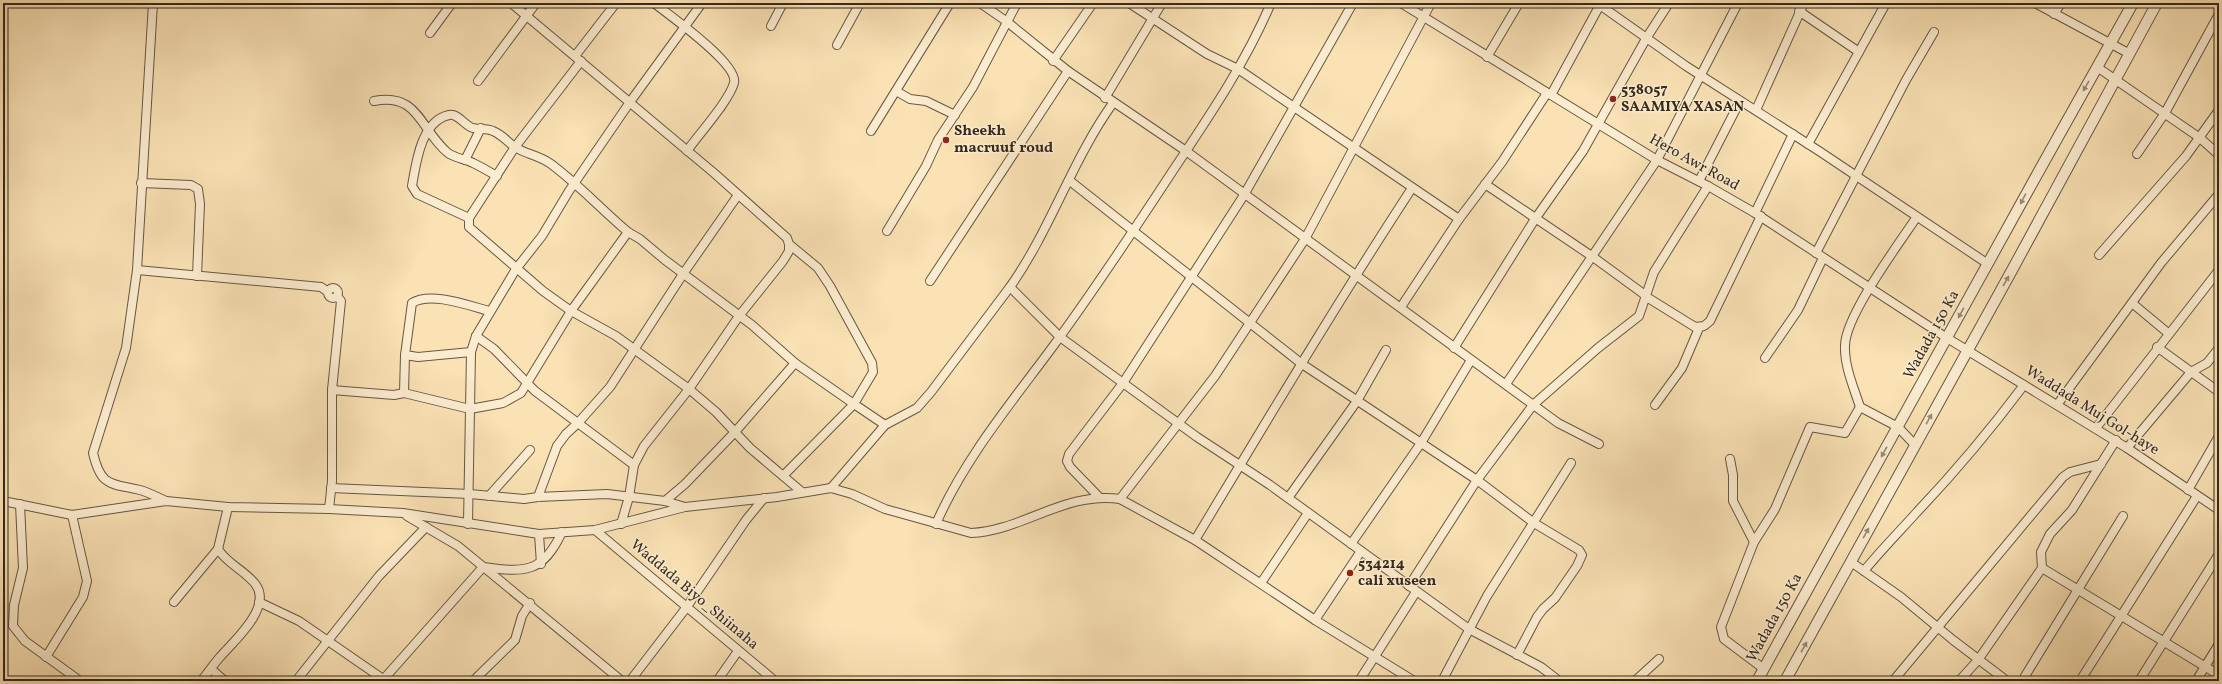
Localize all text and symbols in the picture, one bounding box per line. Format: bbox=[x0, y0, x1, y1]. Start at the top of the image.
place label: 538057 SAAMIYA XASAN bbox=[1621, 80, 1744, 118]
one-way arrow bbox=[2083, 80, 2090, 91]
marker: 538057 SAAMIYA XASAN bbox=[1608, 94, 1618, 104]
place label: Sheekh macruuf roud bbox=[954, 121, 1053, 159]
street label: Hero Awr Road bbox=[1645, 130, 1743, 196]
marker: Sheekh macruuf roud bbox=[941, 135, 951, 145]
one-way arrow bbox=[2019, 193, 2026, 205]
one-way arrow bbox=[2003, 275, 2010, 287]
street label: Wadada 150 Ka bbox=[1899, 287, 1965, 383]
one-way arrow bbox=[1958, 308, 1964, 319]
street label: Waddada Muj Gol-haye bbox=[2021, 361, 2163, 461]
one-way arrow bbox=[1926, 413, 1932, 425]
one-way arrow bbox=[1881, 446, 1888, 457]
one-way arrow bbox=[1863, 527, 1870, 539]
street label: Waddada Biyo_Shiinaha bbox=[625, 535, 763, 655]
place label: 534214 cali xuseen bbox=[1358, 554, 1436, 592]
marker: 534214 cali xuseen bbox=[1345, 568, 1355, 578]
street label: Wadada 150 Ka bbox=[1742, 570, 1808, 666]
one-way arrow bbox=[1800, 641, 1807, 653]

